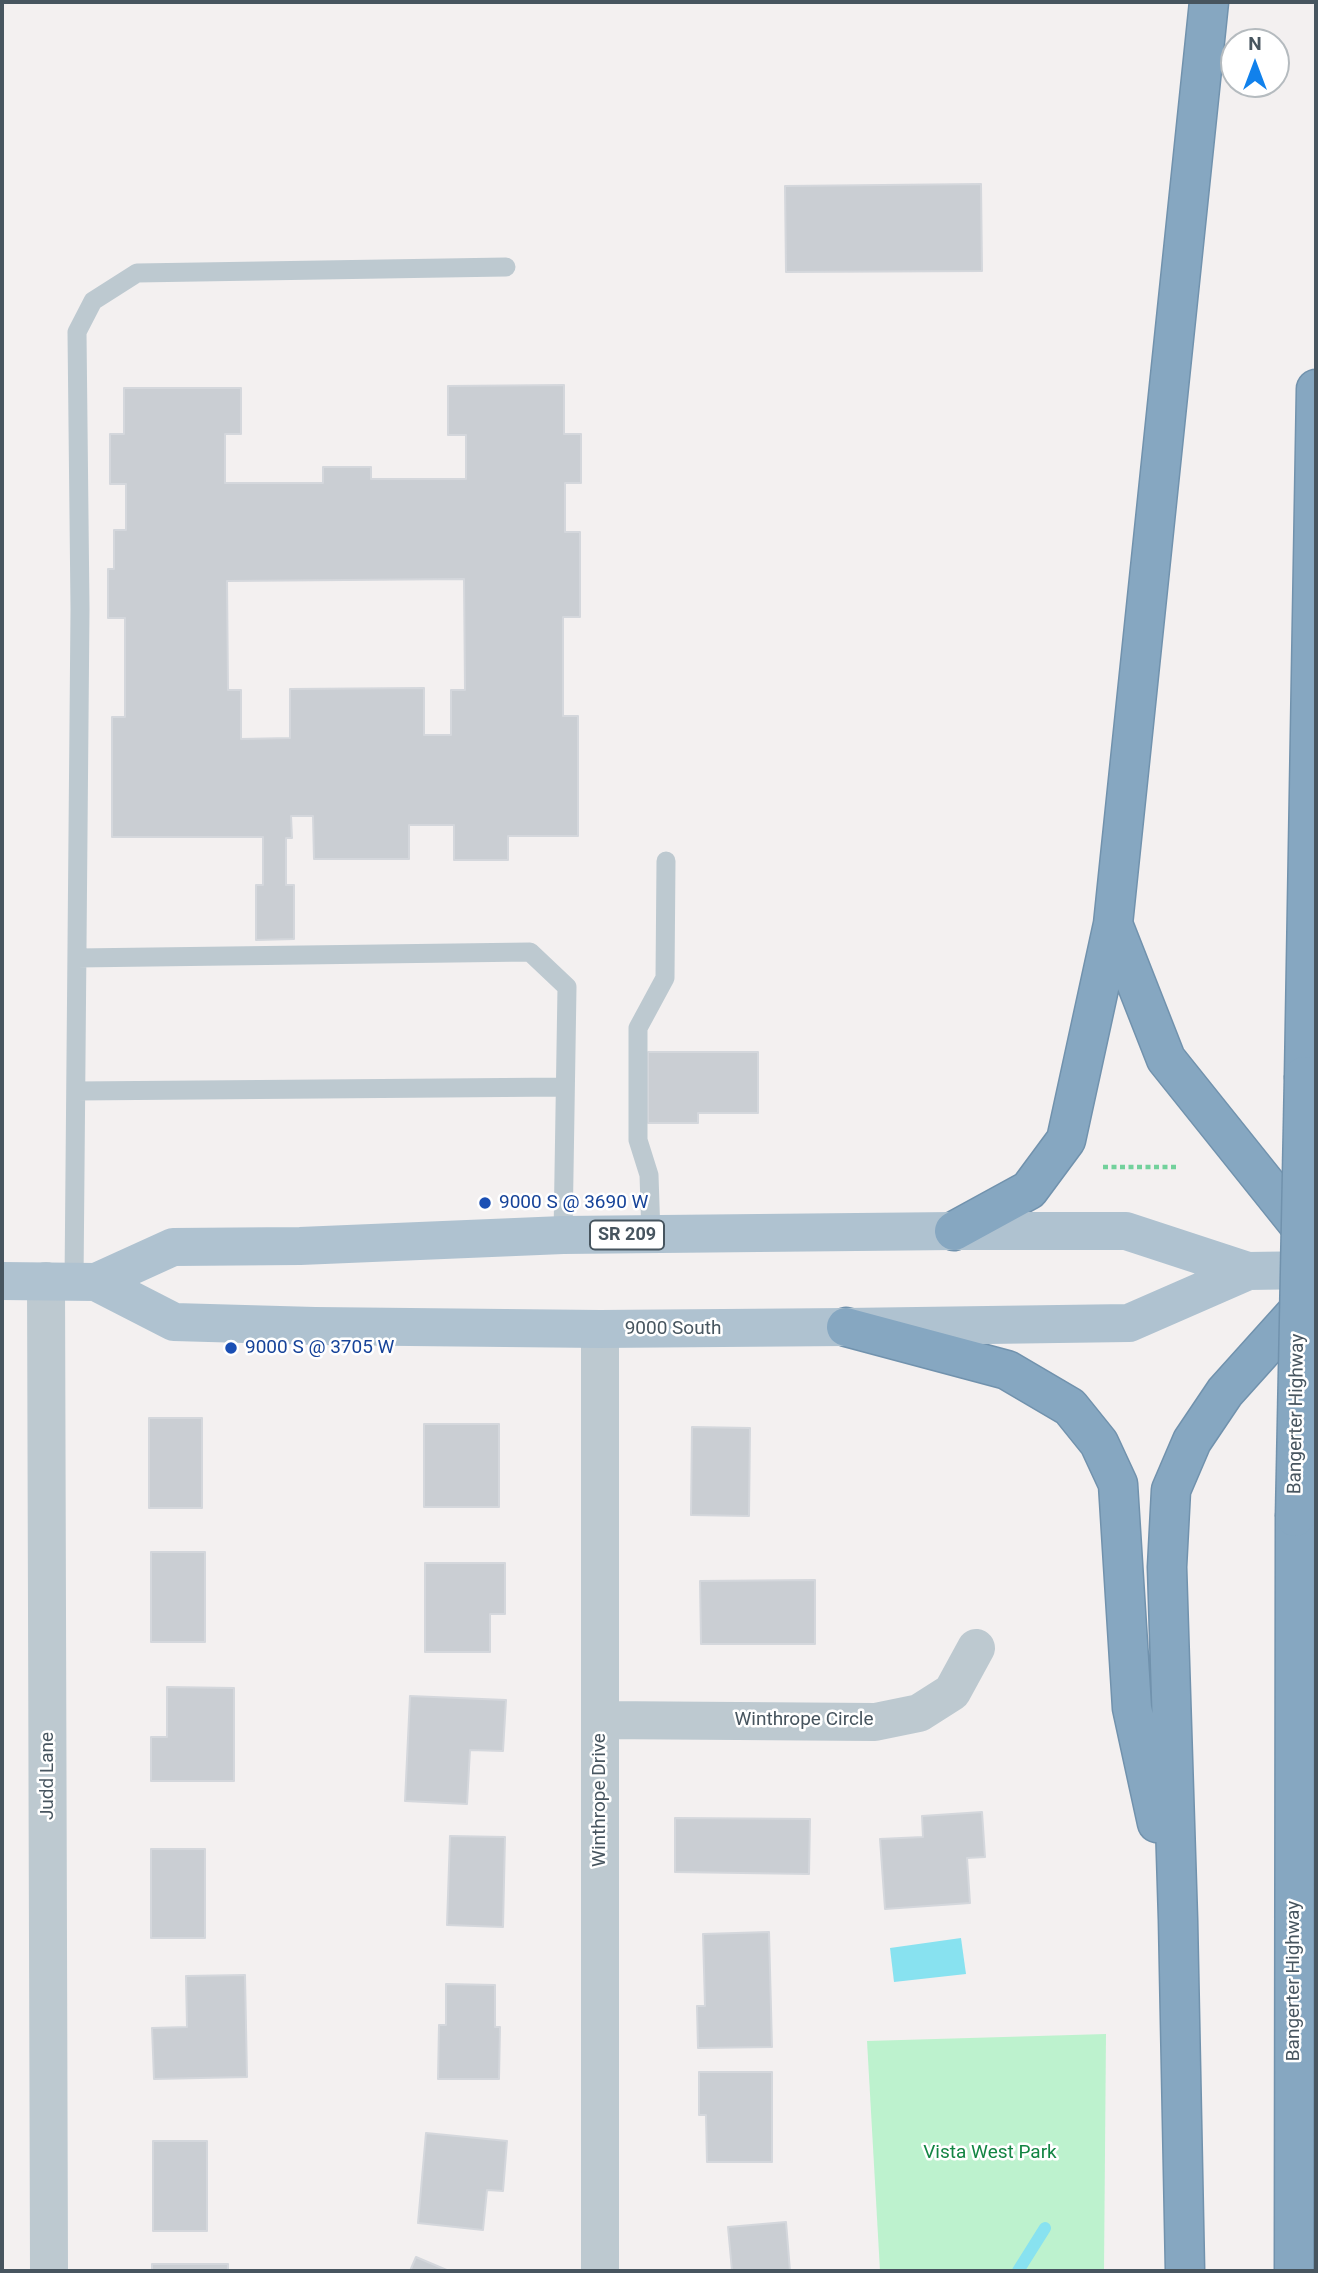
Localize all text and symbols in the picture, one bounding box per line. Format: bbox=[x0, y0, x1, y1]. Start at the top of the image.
north arrow bbox=[1220, 28, 1290, 98]
text: N bbox=[1248, 32, 1262, 55]
place label: 9000 S @ 3690 W bbox=[499, 1192, 648, 1214]
marker: 9000 S @ 3690 W bbox=[477, 1195, 493, 1211]
road number: SR 209 bbox=[590, 1220, 664, 1250]
street label: 9000 South bbox=[625, 1318, 721, 1340]
street label: Bangerter Highway bbox=[1284, 1334, 1310, 1494]
place label: 9000 S @ 3705 W bbox=[245, 1337, 394, 1359]
marker: 9000 S @ 3705 W bbox=[223, 1340, 239, 1356]
street label: Winthrope Circle bbox=[734, 1709, 874, 1731]
street label: Judd Lane bbox=[37, 1732, 59, 1820]
street label: Winthrope Drive bbox=[589, 1733, 611, 1867]
street label: Bangerter Highway bbox=[1283, 1901, 1305, 2061]
park label: Vista West Park bbox=[923, 2142, 1057, 2164]

